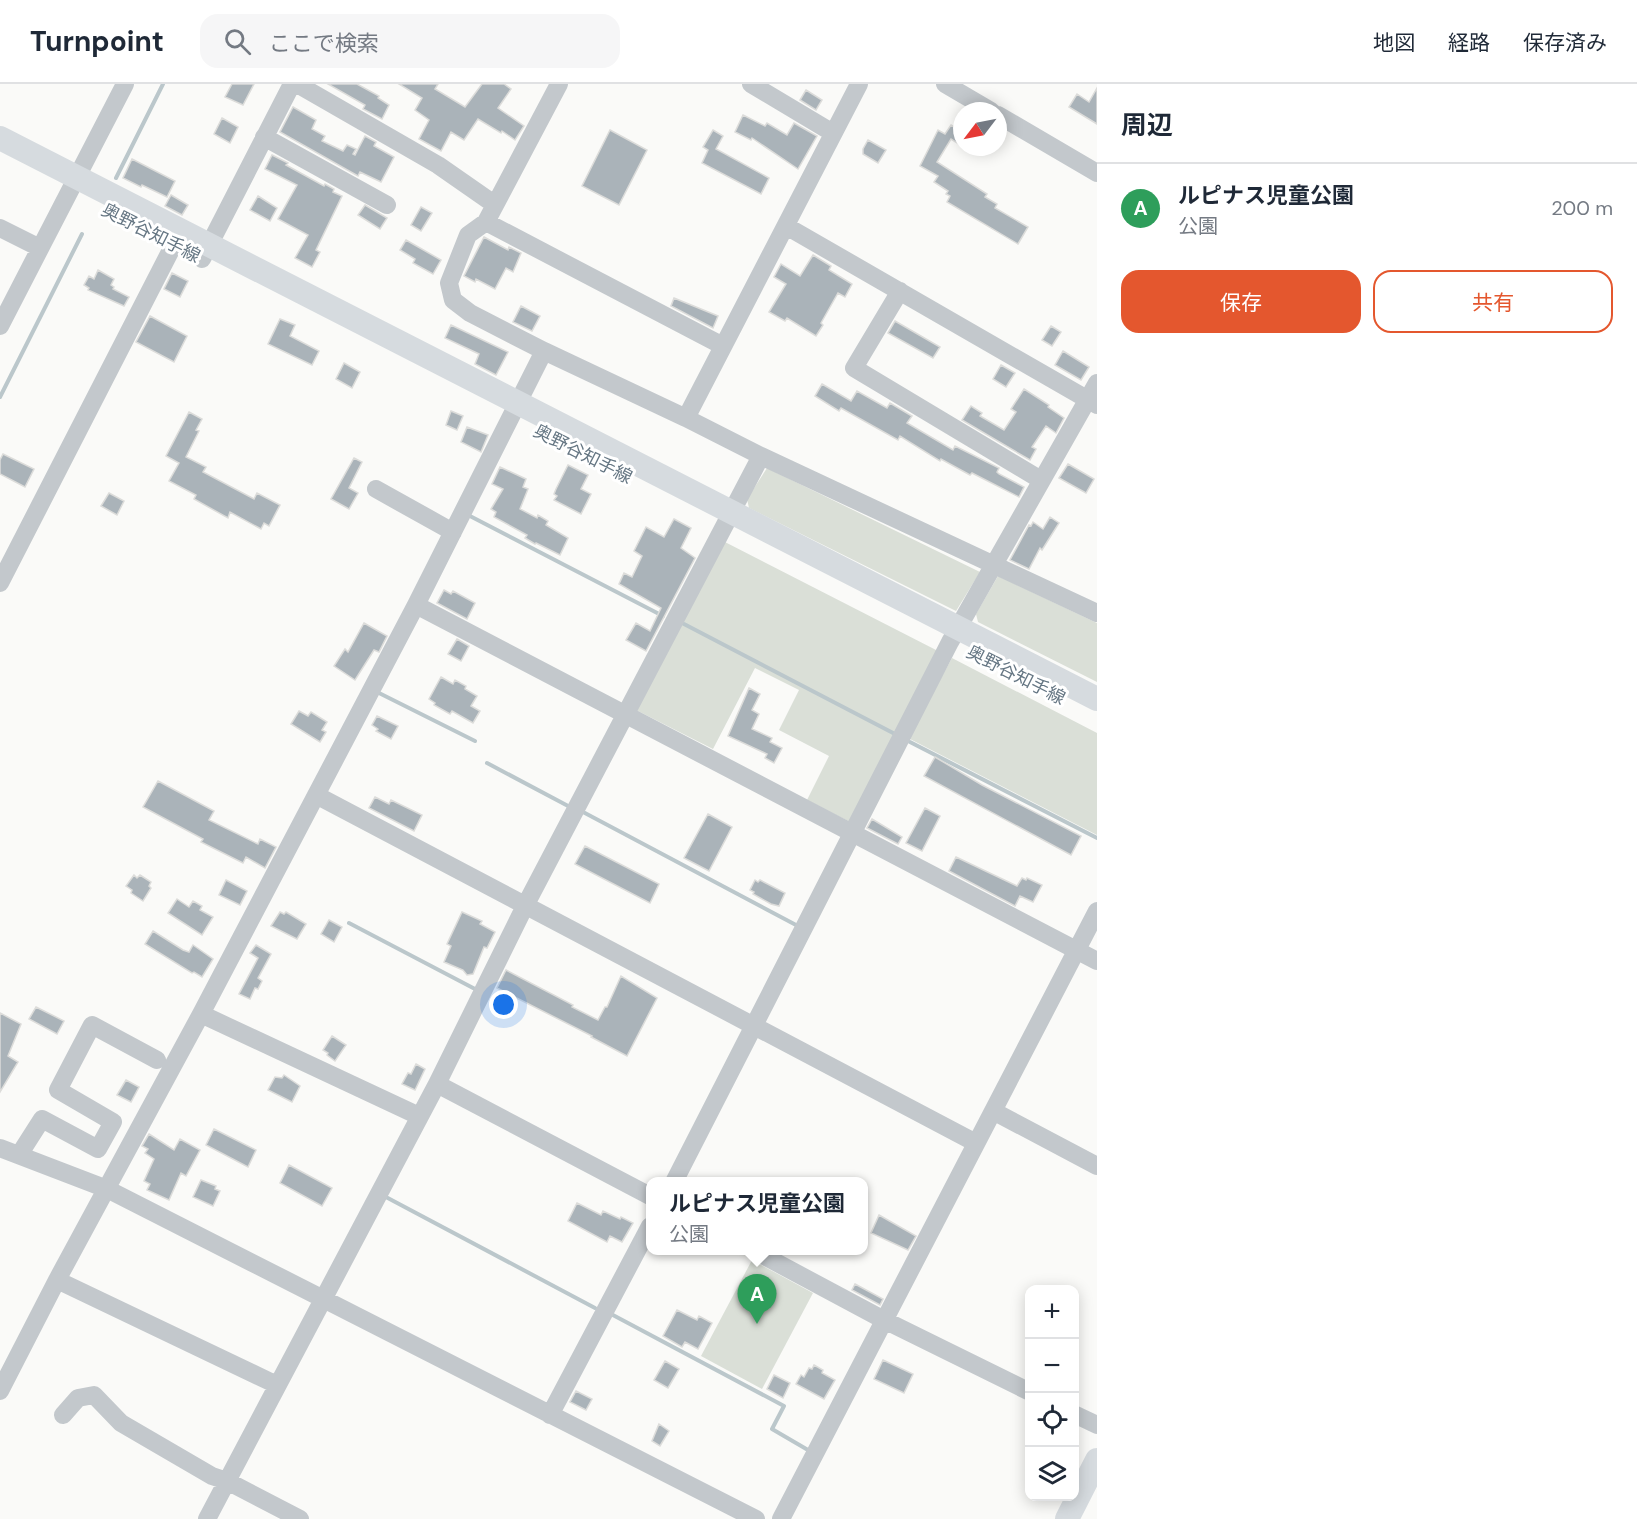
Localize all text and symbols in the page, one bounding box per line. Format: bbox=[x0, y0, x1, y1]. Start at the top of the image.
search box bbox=[200, 14, 620, 68]
text: Turnpoint bbox=[30, 23, 164, 60]
icon: search bbox=[221, 25, 254, 58]
text: ここで検索 bbox=[269, 29, 379, 58]
text: 地図 bbox=[1373, 29, 1415, 57]
text: 経路 bbox=[1448, 29, 1490, 57]
text: 保存済み bbox=[1523, 29, 1607, 57]
north arrow bbox=[953, 102, 1007, 156]
text: 周辺 bbox=[1121, 108, 1173, 142]
text: ルピナス児童公園 bbox=[1178, 181, 1354, 210]
text: A bbox=[1133, 195, 1148, 221]
text: 200 m bbox=[1551, 195, 1613, 221]
street label: 奥野谷知手線 bbox=[97, 198, 205, 268]
text: 公園 bbox=[1178, 213, 1218, 239]
button: 保存 bbox=[1121, 270, 1361, 333]
button: 共有 bbox=[1373, 270, 1613, 333]
street label: 奥野谷知手線 bbox=[529, 419, 637, 489]
street label: 奥野谷知手線 bbox=[962, 640, 1070, 710]
your location bbox=[489, 990, 518, 1019]
popup bbox=[646, 1177, 868, 1255]
text: ルピナス児童公園 bbox=[669, 1189, 845, 1218]
text: 公園 bbox=[669, 1221, 709, 1247]
pin: A bbox=[738, 1274, 777, 1324]
map controls bbox=[1025, 1285, 1079, 1501]
button: + bbox=[1025, 1285, 1079, 1339]
button: − bbox=[1025, 1339, 1079, 1393]
button: locate bbox=[1025, 1393, 1079, 1447]
button: layers bbox=[1025, 1447, 1079, 1501]

